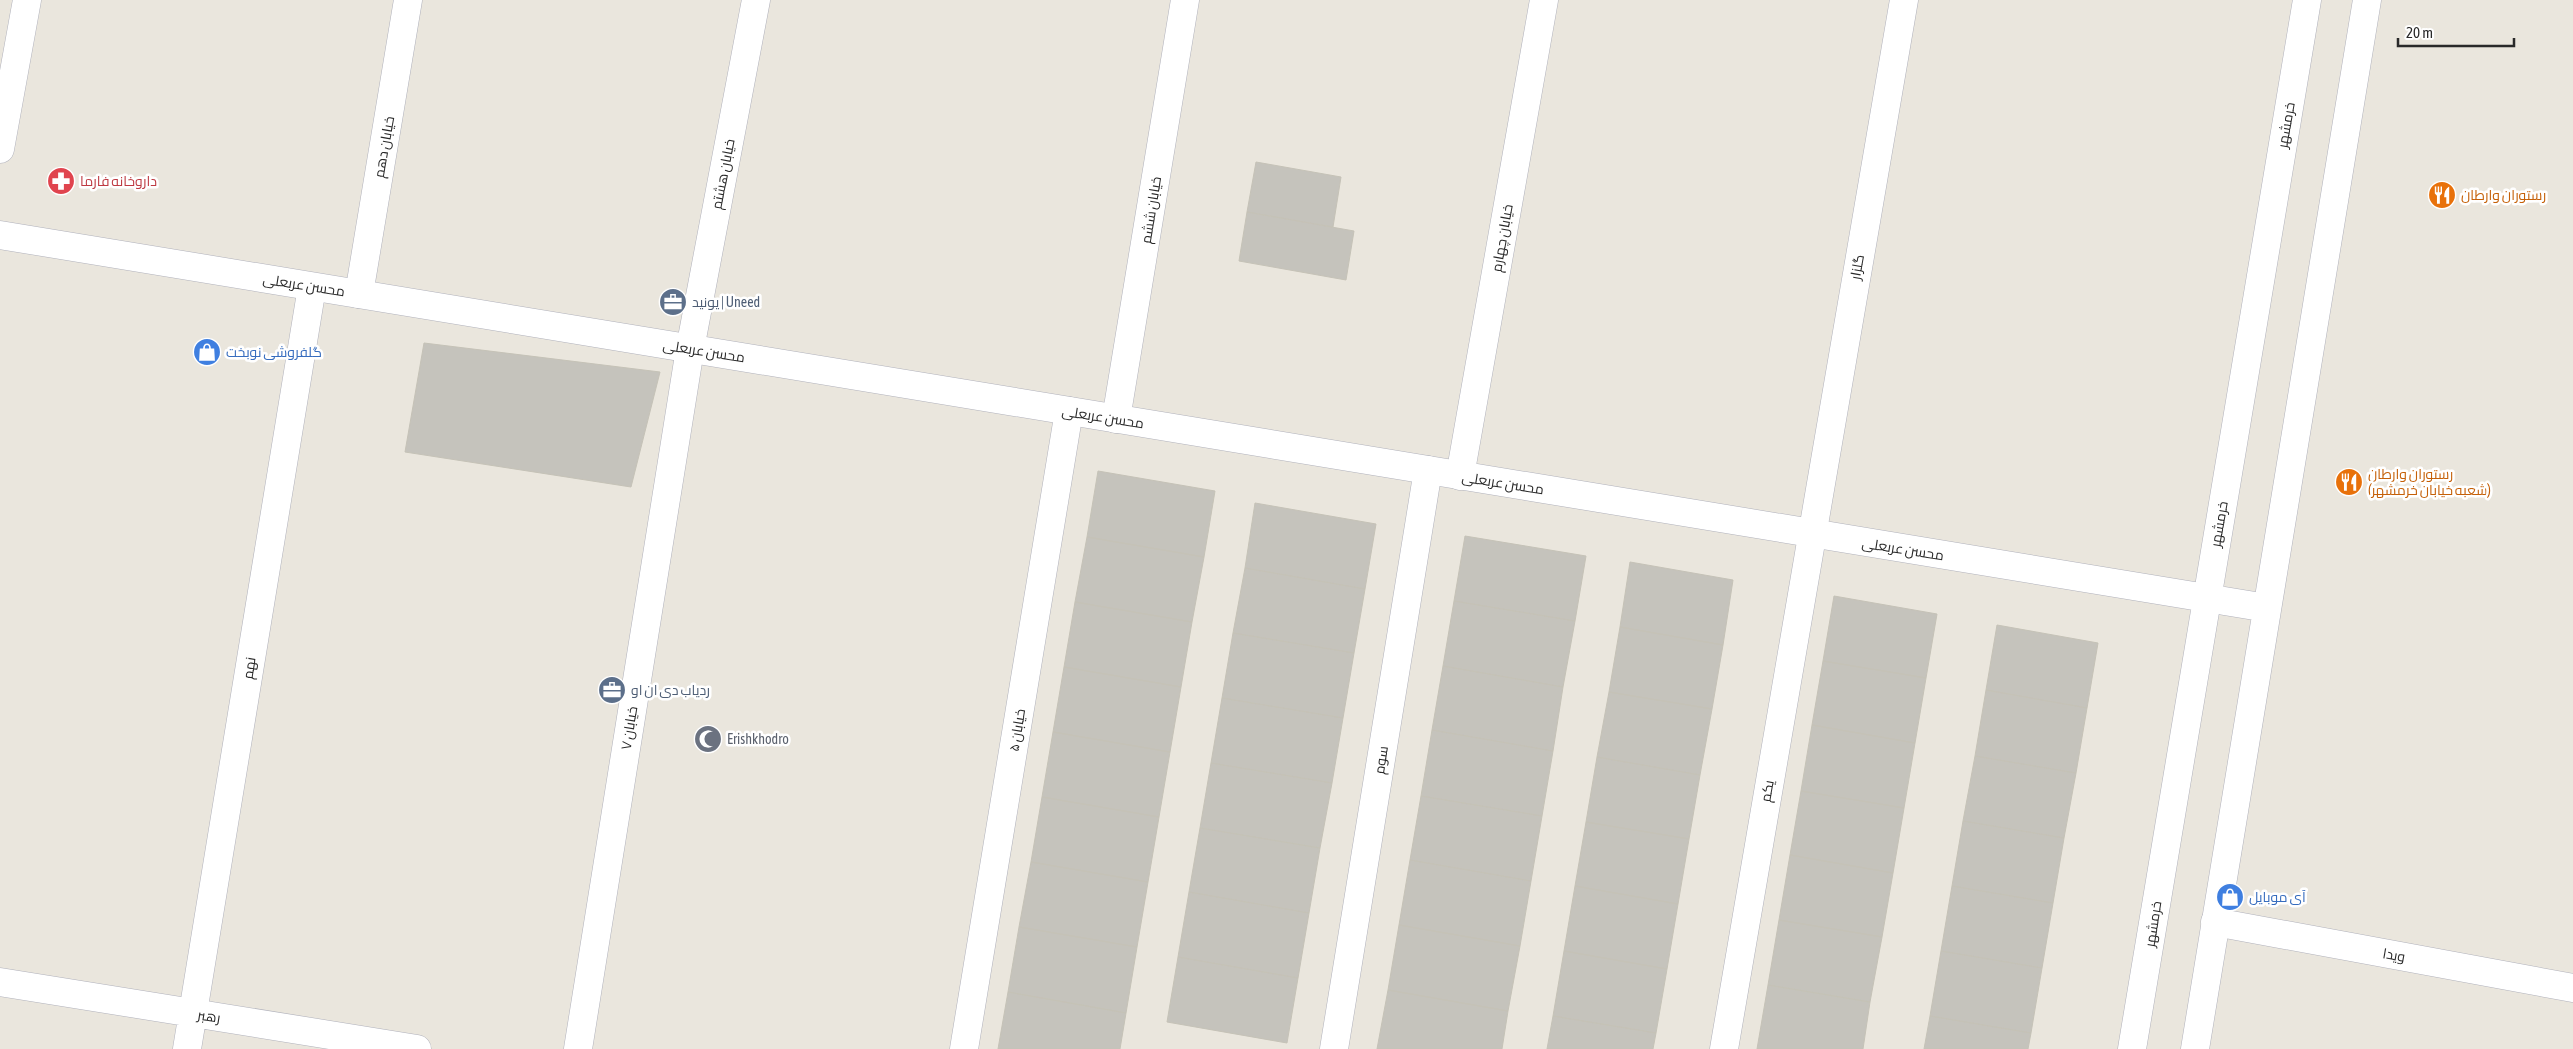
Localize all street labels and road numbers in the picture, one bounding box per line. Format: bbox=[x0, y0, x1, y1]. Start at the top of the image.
street label: خرمشهر bbox=[2274, 101, 2298, 150]
street label: خیابان دهم bbox=[371, 115, 399, 179]
street label: خیابان هشتم bbox=[708, 137, 740, 211]
street label: خیابان ششم bbox=[1138, 175, 1166, 245]
street label: خیابان چهارم bbox=[1488, 203, 1518, 274]
street label: گلزار bbox=[1847, 253, 1867, 282]
street label: محسن عربعلی bbox=[262, 271, 346, 299]
street label: محسن عربعلی bbox=[662, 337, 746, 365]
street label: محسن عربعلی bbox=[1061, 403, 1145, 431]
street label: محسن عربعلی bbox=[1461, 469, 1545, 497]
street label: خرمشهر bbox=[2207, 500, 2231, 549]
street label: محسن عربعلی bbox=[1861, 535, 1945, 563]
street label: نهم bbox=[239, 656, 261, 681]
street label: خیابان ۷ bbox=[618, 705, 640, 751]
street label: خیابان ۵ bbox=[1006, 708, 1028, 752]
street label: سوم bbox=[1371, 745, 1393, 776]
street label: یکم bbox=[1757, 778, 1779, 804]
street label: خرمشهر bbox=[2141, 900, 2165, 949]
street label: ویدا bbox=[2381, 945, 2407, 965]
street label: رهبر bbox=[195, 1006, 222, 1026]

